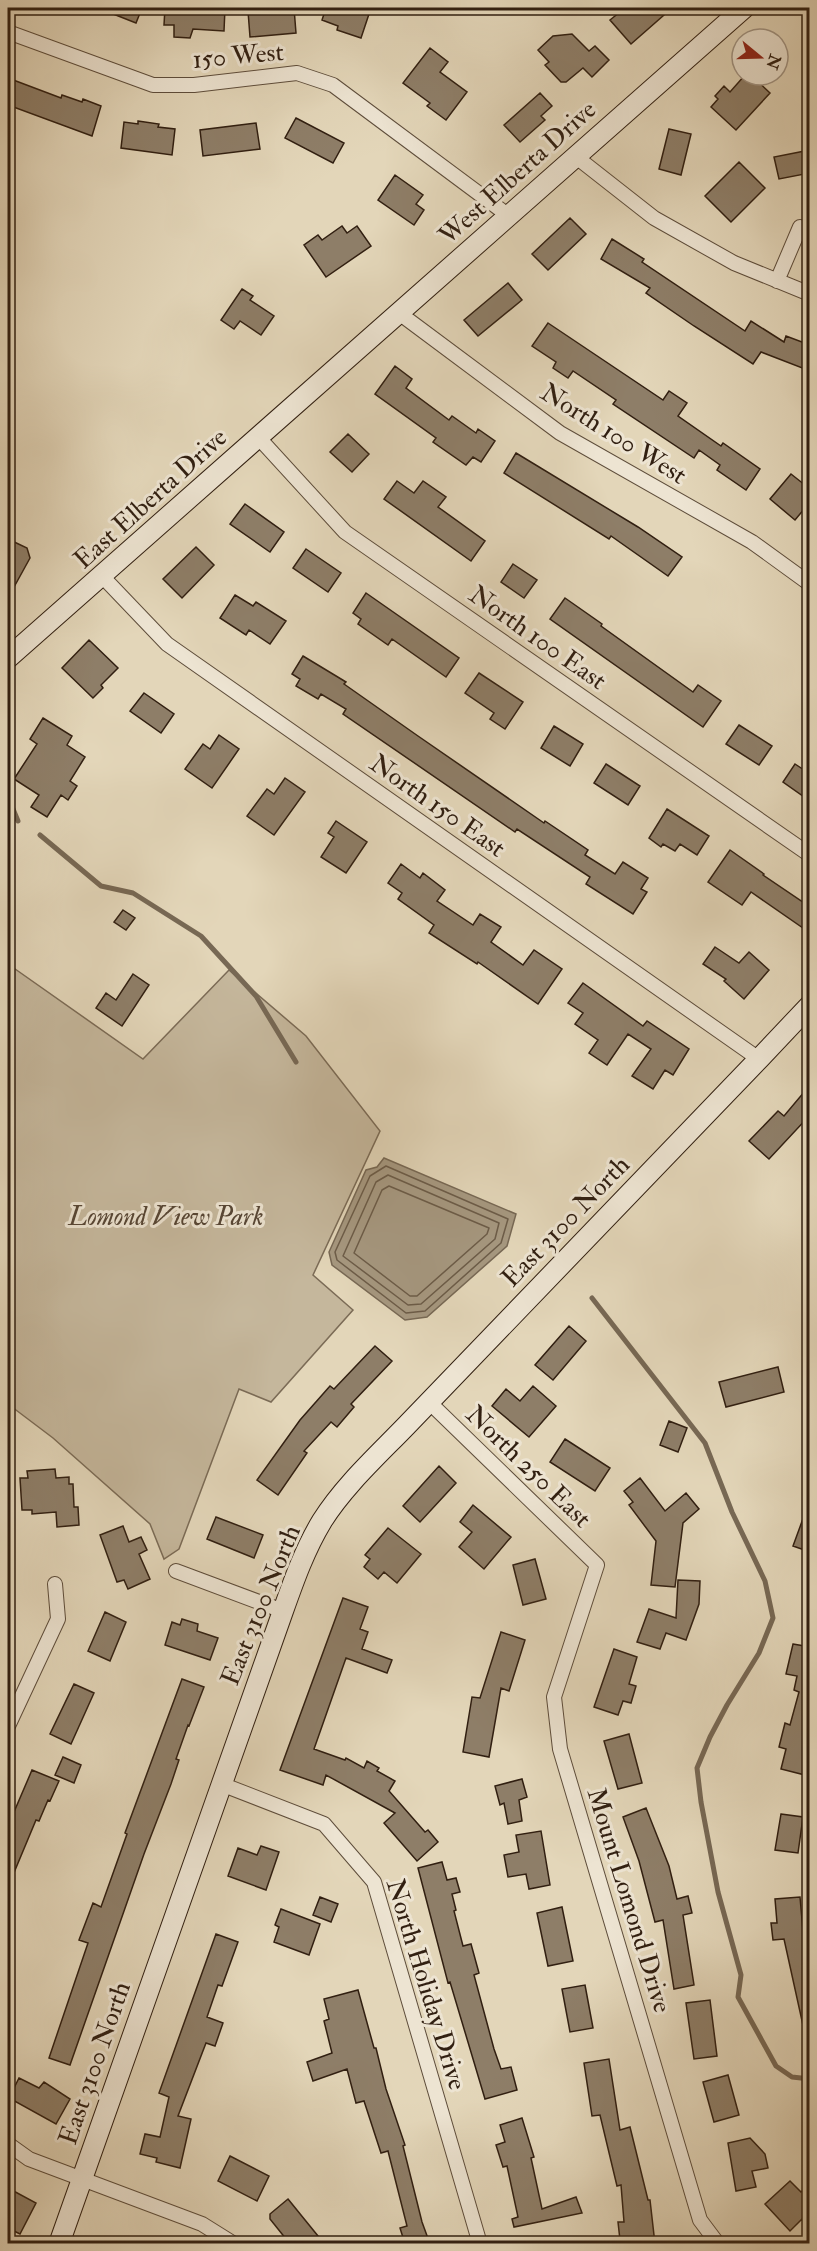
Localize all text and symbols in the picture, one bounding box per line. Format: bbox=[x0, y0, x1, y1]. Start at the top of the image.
north arrow bbox=[730, 27, 790, 87]
street label: 150 West bbox=[191, 36, 285, 76]
text: N bbox=[761, 51, 785, 72]
street label: West Elberta Drive bbox=[432, 94, 603, 252]
street label: North 100 West bbox=[535, 376, 692, 491]
street label: East Elberta Drive bbox=[68, 422, 234, 576]
street label: North 100 East bbox=[463, 579, 612, 697]
street label: North 150 East bbox=[363, 747, 511, 864]
street label: East 3100 North bbox=[495, 1149, 637, 1294]
park label: Lomond View Park bbox=[68, 1201, 263, 1233]
street label: North 250 East bbox=[459, 1399, 598, 1535]
street label: East 3100 North bbox=[214, 1520, 308, 1690]
street label: Mount Lomond Drive bbox=[580, 1784, 678, 2016]
street label: North Holiday Drive bbox=[379, 1875, 473, 2094]
street label: East 3100 North bbox=[52, 1977, 138, 2149]

